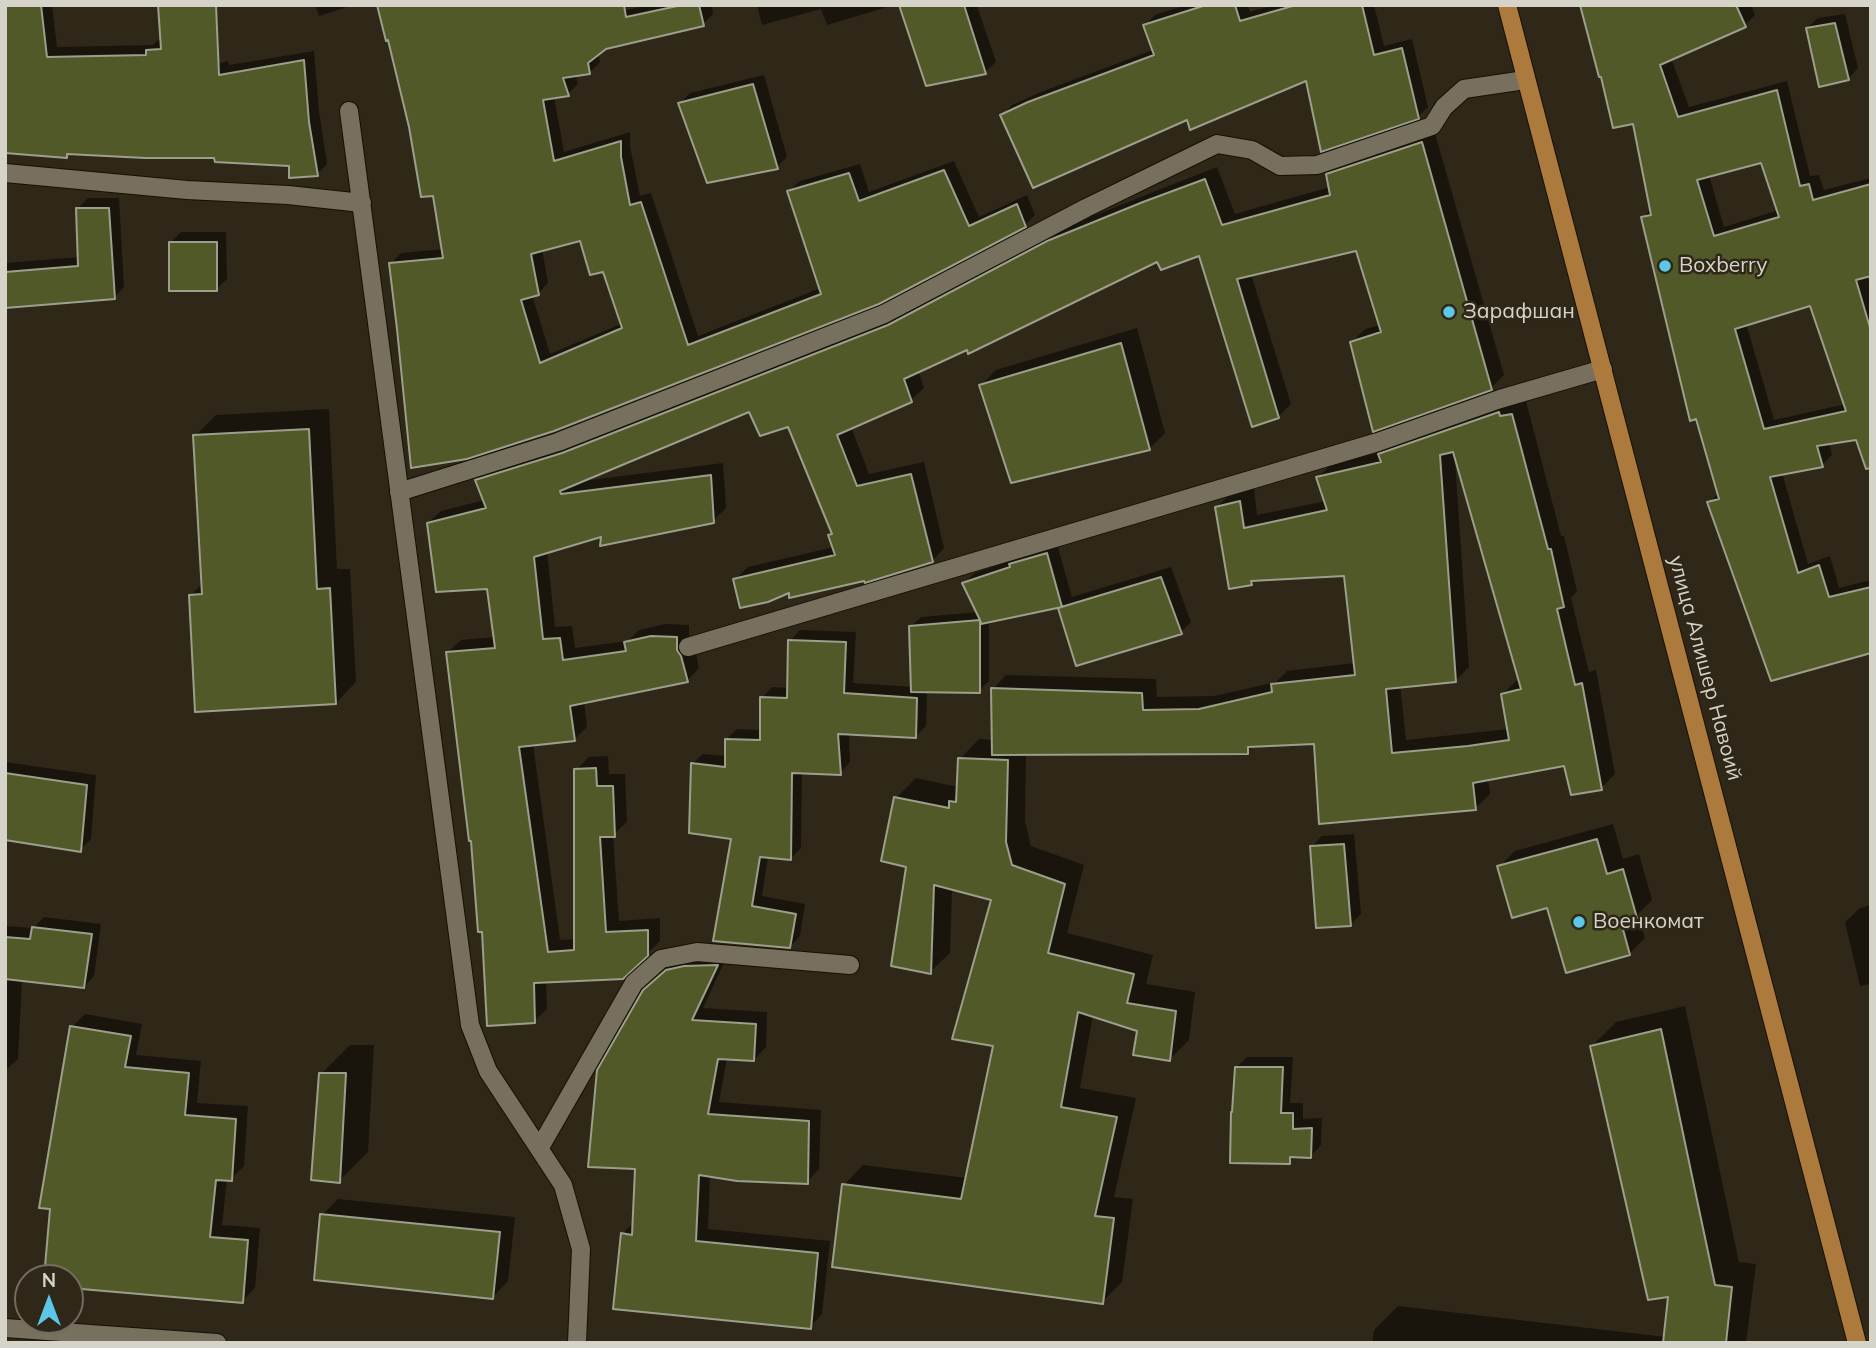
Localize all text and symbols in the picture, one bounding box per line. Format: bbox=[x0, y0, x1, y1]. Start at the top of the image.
place label: Boxberry bbox=[1679, 253, 1767, 279]
marker: Boxberry bbox=[1657, 258, 1673, 274]
place label: Зарафшан bbox=[1463, 299, 1575, 325]
marker: Зарафшан bbox=[1441, 304, 1457, 320]
street label: улица Алишер Навоий bbox=[1663, 553, 1747, 783]
place label: Военкомат bbox=[1593, 909, 1704, 935]
marker: Военкомат bbox=[1571, 914, 1587, 930]
north arrow bbox=[14, 1264, 84, 1334]
text: N bbox=[42, 1268, 56, 1292]

